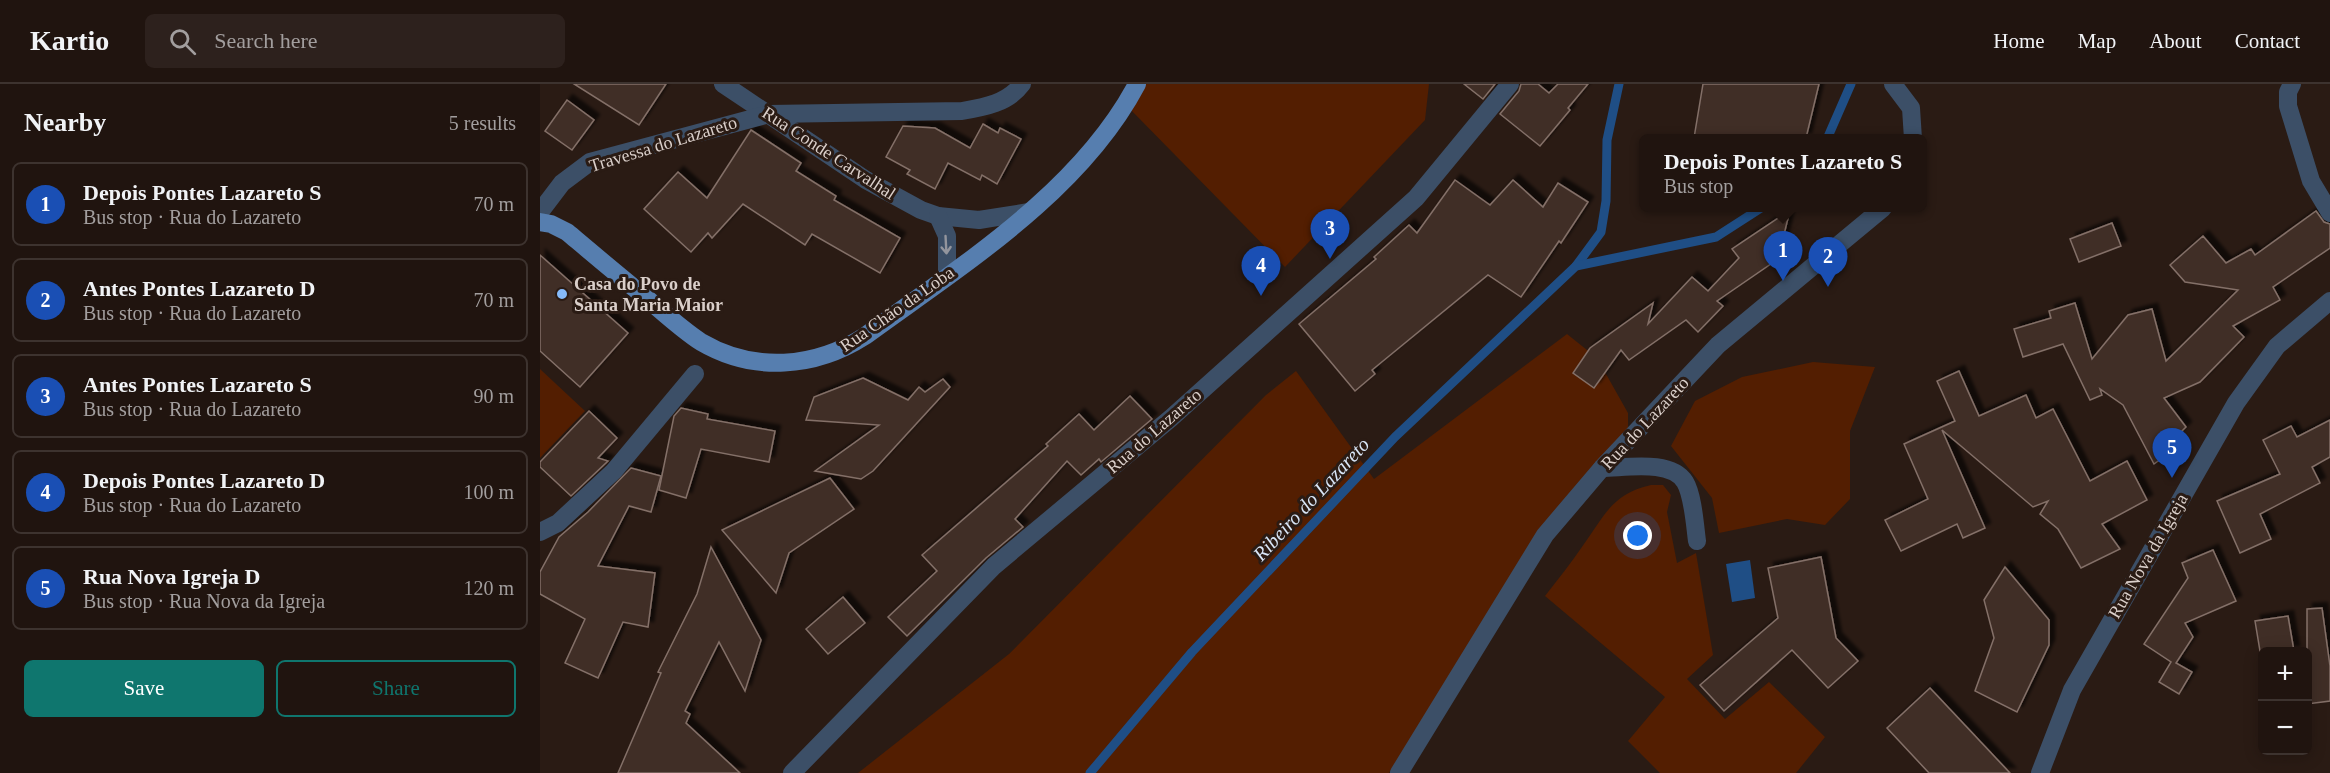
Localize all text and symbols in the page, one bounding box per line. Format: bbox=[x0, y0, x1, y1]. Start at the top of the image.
search box bbox=[145, 14, 565, 68]
text: Kartio bbox=[30, 25, 109, 56]
icon: search bbox=[166, 25, 199, 58]
text: Search here bbox=[214, 28, 318, 53]
text: Home bbox=[1993, 29, 2045, 53]
text: Map bbox=[2078, 29, 2116, 53]
text: About bbox=[2149, 29, 2202, 53]
text: Contact bbox=[2235, 29, 2300, 53]
street label: Rua Conde Carvalhal bbox=[759, 102, 899, 204]
text: Nearby bbox=[24, 108, 106, 137]
text: 5 results bbox=[449, 112, 516, 134]
street label: Travessa do Lazareto bbox=[587, 112, 739, 176]
popup bbox=[1639, 134, 1927, 212]
text: Depois Pontes Lazareto S bbox=[1664, 149, 1902, 174]
text: Bus stop bbox=[1664, 175, 1733, 197]
text: Depois Pontes Lazareto S bbox=[83, 180, 322, 205]
text: 1 bbox=[41, 193, 51, 215]
text: 70 m bbox=[473, 193, 514, 215]
text: Bus stop · Rua do Lazareto bbox=[83, 206, 301, 228]
pin: 3 bbox=[1310, 210, 1350, 259]
pin: 1 bbox=[1764, 232, 1802, 281]
one-way arrow bbox=[941, 234, 952, 254]
pin: 2 bbox=[1808, 238, 1848, 287]
pin: 4 bbox=[1242, 246, 1280, 296]
street label: Rua Chão da Loba bbox=[836, 262, 958, 356]
place label: Casa do Povo de Santa Maria Maior bbox=[574, 274, 723, 315]
text: Antes Pontes Lazareto D bbox=[83, 276, 315, 301]
marker: Casa do Povo de Santa Maria Maior bbox=[555, 287, 569, 301]
text: 2 bbox=[41, 289, 51, 311]
text: 70 m bbox=[473, 289, 514, 311]
text: Bus stop · Rua do Lazareto bbox=[83, 302, 301, 324]
text: Antes Pontes Lazareto S bbox=[83, 372, 312, 397]
street label: Rua do Lazareto bbox=[1597, 373, 1693, 473]
street label: Rua do Lazareto bbox=[1103, 384, 1205, 478]
text: 3 bbox=[41, 385, 51, 407]
text: 90 m bbox=[473, 385, 514, 407]
text: Bus stop · Rua do Lazareto bbox=[83, 398, 301, 420]
pin: 5 bbox=[2152, 428, 2192, 478]
water label: Ribeiro do Lazareto bbox=[1248, 433, 1373, 566]
text: Depois Pontes Lazareto D bbox=[83, 468, 325, 493]
text: 4 bbox=[41, 481, 51, 503]
text: 100 m bbox=[463, 481, 514, 503]
street label: Rua Nova da Igreja bbox=[2104, 490, 2192, 622]
text: Bus stop · Rua do Lazareto bbox=[83, 494, 301, 516]
your location bbox=[1623, 521, 1652, 550]
text: Rua Nova Igreja D bbox=[83, 564, 260, 589]
text: 5 bbox=[41, 577, 51, 599]
text: 120 m bbox=[463, 577, 514, 599]
text: Bus stop · Rua Nova da Igreja bbox=[83, 590, 325, 612]
map controls bbox=[2258, 647, 2312, 755]
button: + bbox=[2258, 647, 2312, 701]
button: Save bbox=[24, 660, 264, 717]
button: Share bbox=[276, 660, 516, 717]
button: − bbox=[2258, 701, 2312, 755]

